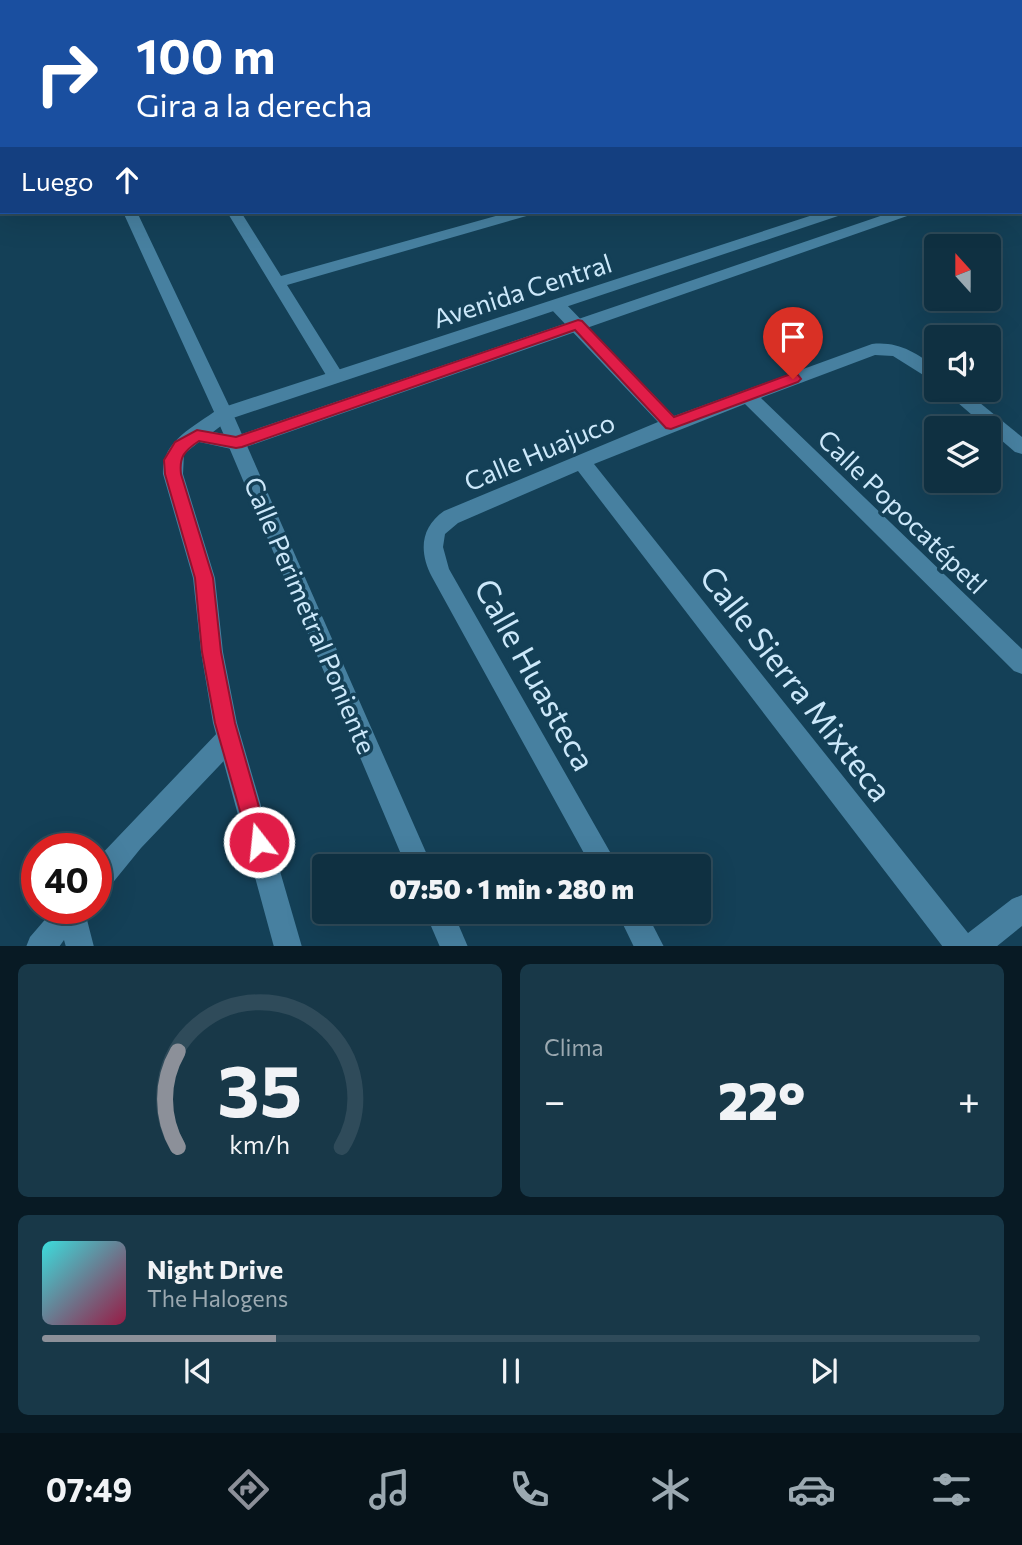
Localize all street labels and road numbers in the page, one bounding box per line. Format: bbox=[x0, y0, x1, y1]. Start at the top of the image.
street label: Avenida Central bbox=[429, 247, 615, 333]
street label: Calle Huajuco bbox=[459, 405, 619, 497]
street label: Calle Popocatépetl bbox=[812, 423, 994, 599]
street label: Calle Perimetral Poniente bbox=[239, 472, 383, 758]
street label: Calle Sierra Mixteca bbox=[693, 557, 901, 809]
street label: Calle Huasteca bbox=[467, 571, 605, 777]

